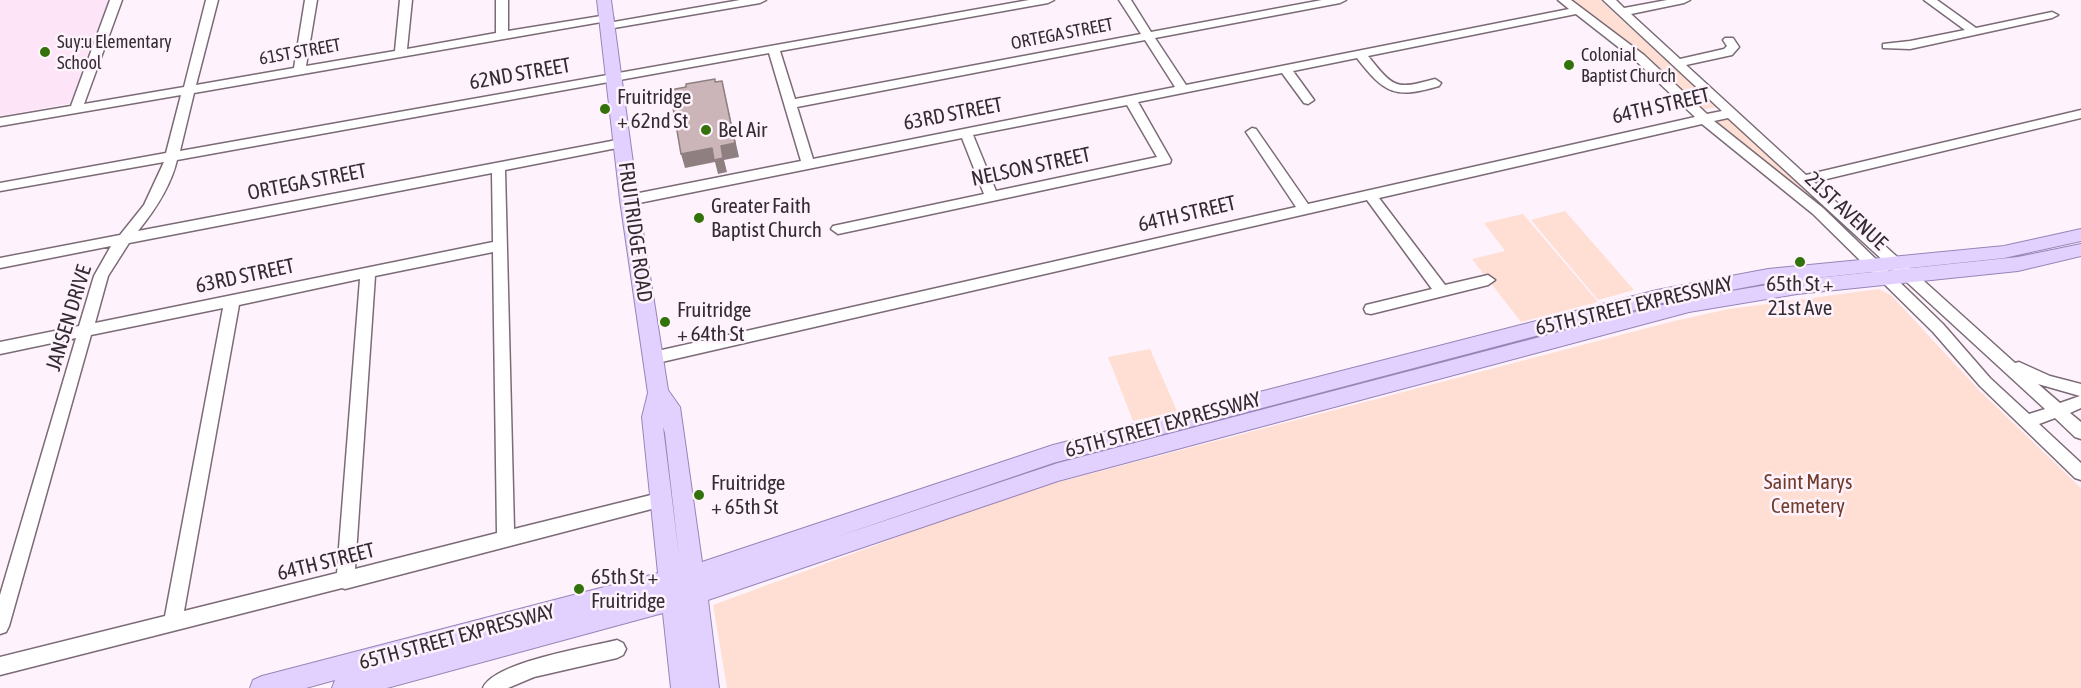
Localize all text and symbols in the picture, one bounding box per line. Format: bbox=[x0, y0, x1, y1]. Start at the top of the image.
street label: ORTEGA STREET bbox=[1009, 14, 1115, 54]
place label: Suy:u Elementary School bbox=[57, 31, 172, 74]
street label: 61ST STREET bbox=[257, 34, 343, 70]
place label: Colonial Baptist Church bbox=[1581, 44, 1676, 86]
marker: Suy:u Elementary School bbox=[38, 45, 52, 59]
street label: 62ND STREET bbox=[467, 53, 573, 95]
marker: Colonial Baptist Church bbox=[1562, 58, 1576, 72]
street label: 64TH STREET bbox=[1610, 83, 1712, 129]
place label: Fruitridge + 62nd St bbox=[617, 84, 691, 134]
street label: 63RD STREET bbox=[901, 92, 1005, 136]
marker: Fruitridge + 62nd St bbox=[598, 102, 612, 116]
place label: Bel Air bbox=[718, 117, 767, 143]
marker: Bel Air bbox=[699, 123, 713, 137]
street label: NELSON STREET bbox=[969, 142, 1093, 192]
street label: ORTEGA STREET bbox=[245, 158, 369, 206]
street label: FRUITRIDGE ROAD bbox=[613, 160, 657, 304]
street label: 21ST AVENUE bbox=[1800, 166, 1892, 256]
street label: 64TH STREET bbox=[1136, 191, 1238, 237]
place label: Greater Faith Baptist Church bbox=[711, 193, 822, 243]
marker: Greater Faith Baptist Church bbox=[692, 211, 706, 225]
street label: 63RD STREET bbox=[193, 253, 297, 299]
marker: 65th St + 21st Ave bbox=[1793, 255, 1807, 269]
street label: JANSEN DRIVE bbox=[41, 262, 97, 374]
street label: 65TH STREET EXPRESSWAY bbox=[1533, 271, 1735, 341]
place label: 65th St + 21st Ave bbox=[1766, 271, 1834, 321]
place label: Fruitridge + 64th St bbox=[677, 297, 751, 347]
marker: Fruitridge + 64th St bbox=[658, 315, 672, 329]
street label: 65TH STREET EXPRESSWAY bbox=[1062, 387, 1264, 463]
park label: Saint Marys Cemetery bbox=[1764, 469, 1852, 519]
place label: Fruitridge + 65th St bbox=[711, 470, 785, 520]
marker: Fruitridge + 65th St bbox=[692, 488, 706, 502]
street label: 64TH STREET bbox=[275, 538, 377, 586]
place label: 65th St + Fruitridge bbox=[591, 564, 665, 614]
marker: 65th St + Fruitridge bbox=[572, 582, 586, 596]
street label: 65TH STREET EXPRESSWAY bbox=[356, 599, 558, 675]

